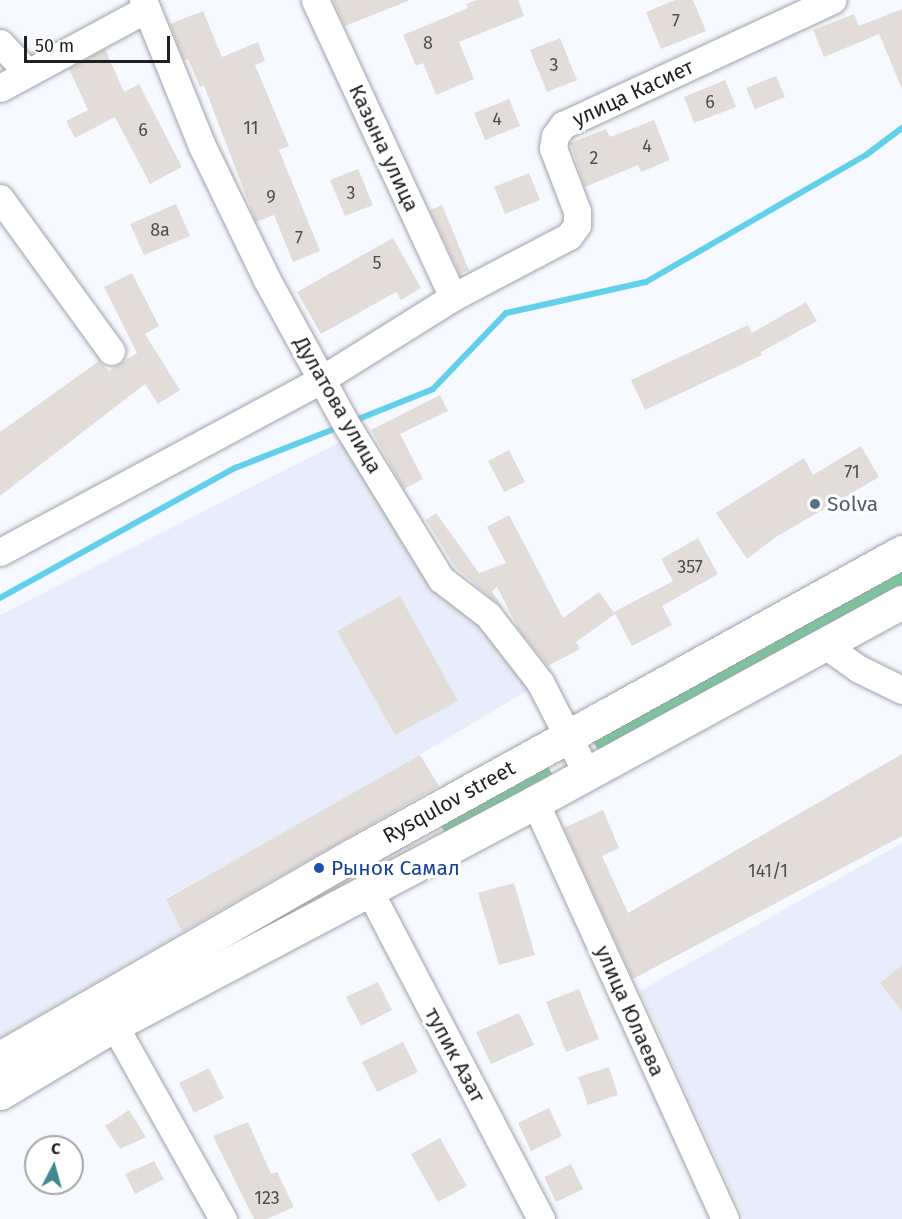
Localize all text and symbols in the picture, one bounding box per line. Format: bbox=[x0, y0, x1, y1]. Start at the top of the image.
house number: 7 bbox=[672, 10, 680, 32]
scale bar bbox=[27, 24, 172, 62]
house number: 8 bbox=[423, 32, 433, 54]
text: 50 m bbox=[35, 35, 74, 57]
house number: 3 bbox=[550, 54, 558, 76]
street label: улица Касиет bbox=[568, 54, 698, 132]
street label: Казына улица bbox=[344, 80, 424, 216]
house number: 6 bbox=[705, 91, 715, 113]
house number: 4 bbox=[492, 108, 502, 130]
house number: 11 bbox=[243, 117, 259, 139]
house number: 6 bbox=[138, 119, 148, 141]
house number: 4 bbox=[642, 135, 652, 157]
house number: 2 bbox=[590, 147, 598, 169]
house number: 3 bbox=[347, 182, 355, 204]
house number: 9 bbox=[266, 186, 276, 208]
house number: 8а bbox=[150, 219, 170, 241]
house number: 7 bbox=[295, 227, 303, 249]
house number: 5 bbox=[372, 252, 382, 274]
street label: Дулатова улица bbox=[289, 332, 387, 478]
house number: 71 bbox=[844, 461, 860, 483]
place label: Solva bbox=[827, 491, 878, 517]
marker: Solva bbox=[808, 497, 822, 511]
house number: 357 bbox=[677, 556, 703, 578]
street label: Rysqulov street bbox=[379, 755, 519, 849]
place label: Рынок Самал bbox=[331, 855, 460, 881]
house number: 141/1 bbox=[748, 860, 788, 882]
marker: Рынок Самал bbox=[312, 861, 326, 875]
street label: улица Юлаева bbox=[590, 942, 670, 1080]
street label: тупик Азат bbox=[419, 1003, 491, 1107]
north arrow bbox=[24, 1135, 84, 1195]
text: С bbox=[50, 1139, 61, 1159]
house number: 123 bbox=[254, 1187, 280, 1209]

